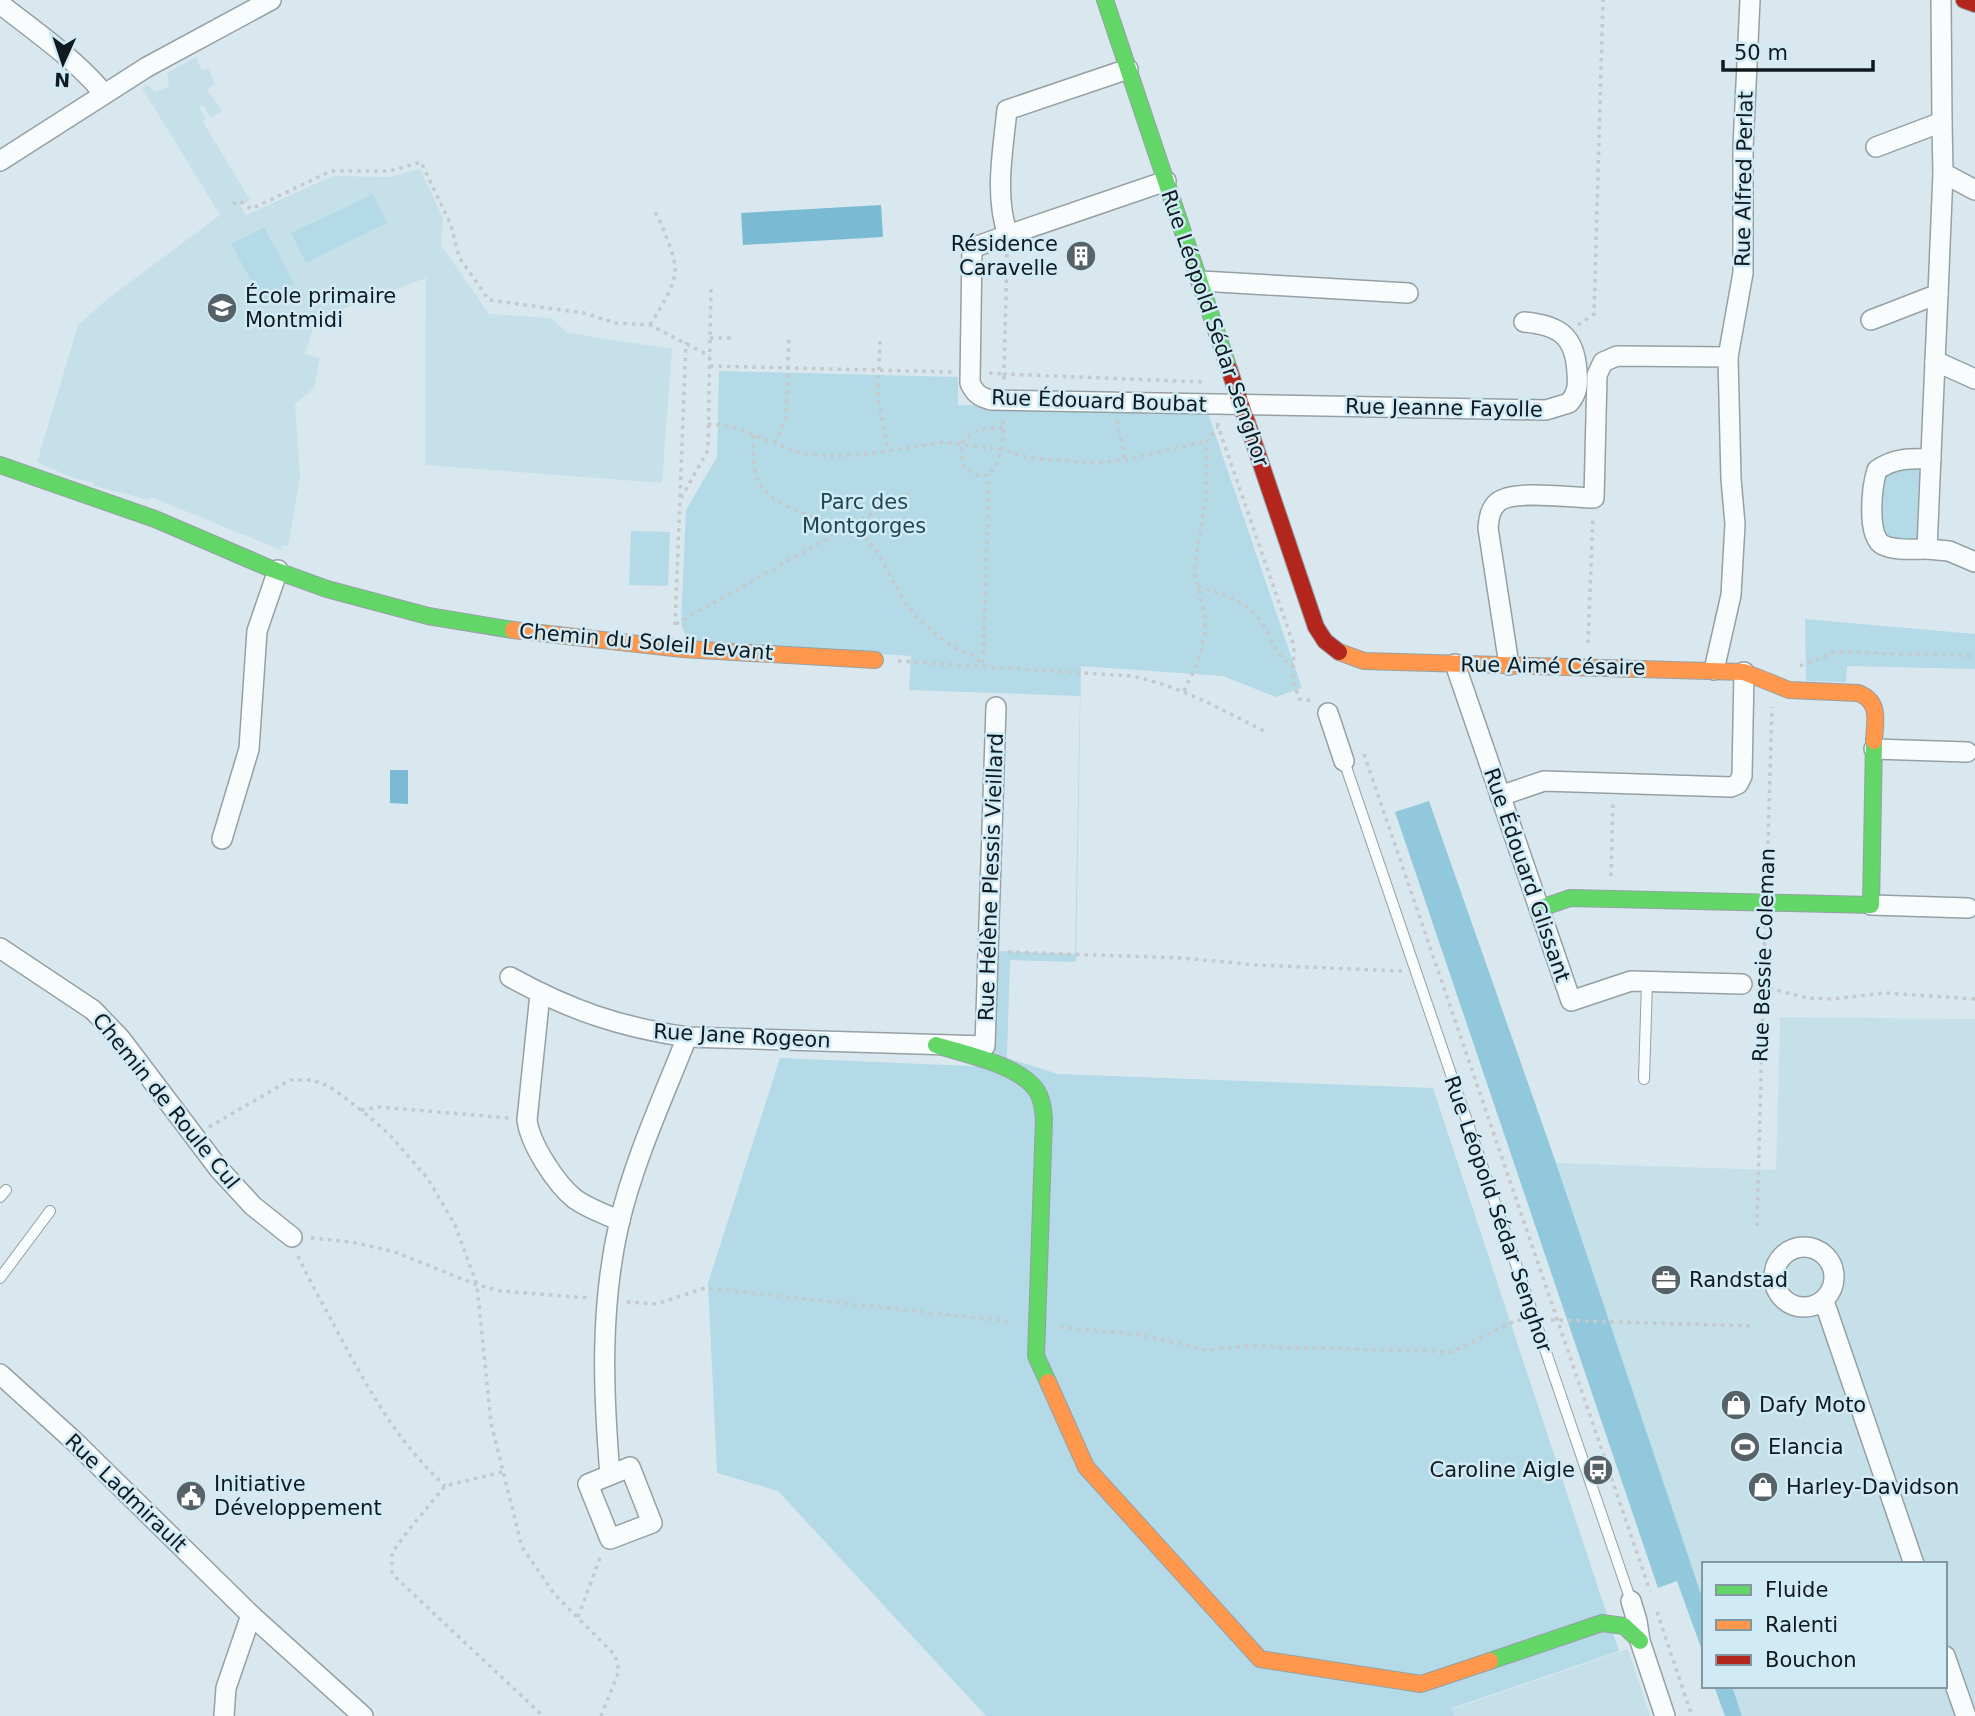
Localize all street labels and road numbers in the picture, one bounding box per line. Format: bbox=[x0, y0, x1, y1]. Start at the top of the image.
street label: Rue Alfred Perlat bbox=[1730, 91, 1758, 267]
street label: Rue Léopold Sédar Senghor bbox=[1156, 186, 1274, 470]
street label: Rue Édouard Boubat bbox=[991, 384, 1207, 417]
street label: Rue Jeanne Fayolle bbox=[1345, 394, 1543, 422]
street label: Chemin du Soleil Levant bbox=[518, 619, 774, 665]
street label: Rue Aimé Césaire bbox=[1460, 652, 1646, 680]
street label: Rue Hélène Plessis Vieillard bbox=[974, 733, 1008, 1021]
street label: Rue Édouard Glissant bbox=[1479, 765, 1576, 985]
street label: Rue Bessie Coleman bbox=[1748, 848, 1780, 1062]
street label: Chemin de Roule Cul bbox=[88, 1008, 244, 1194]
street label: Rue Jane Rogeon bbox=[653, 1019, 831, 1053]
street label: Rue Léopold Sédar Senghor bbox=[1439, 1072, 1557, 1356]
street label: Rue Ladmirault bbox=[60, 1429, 192, 1557]

